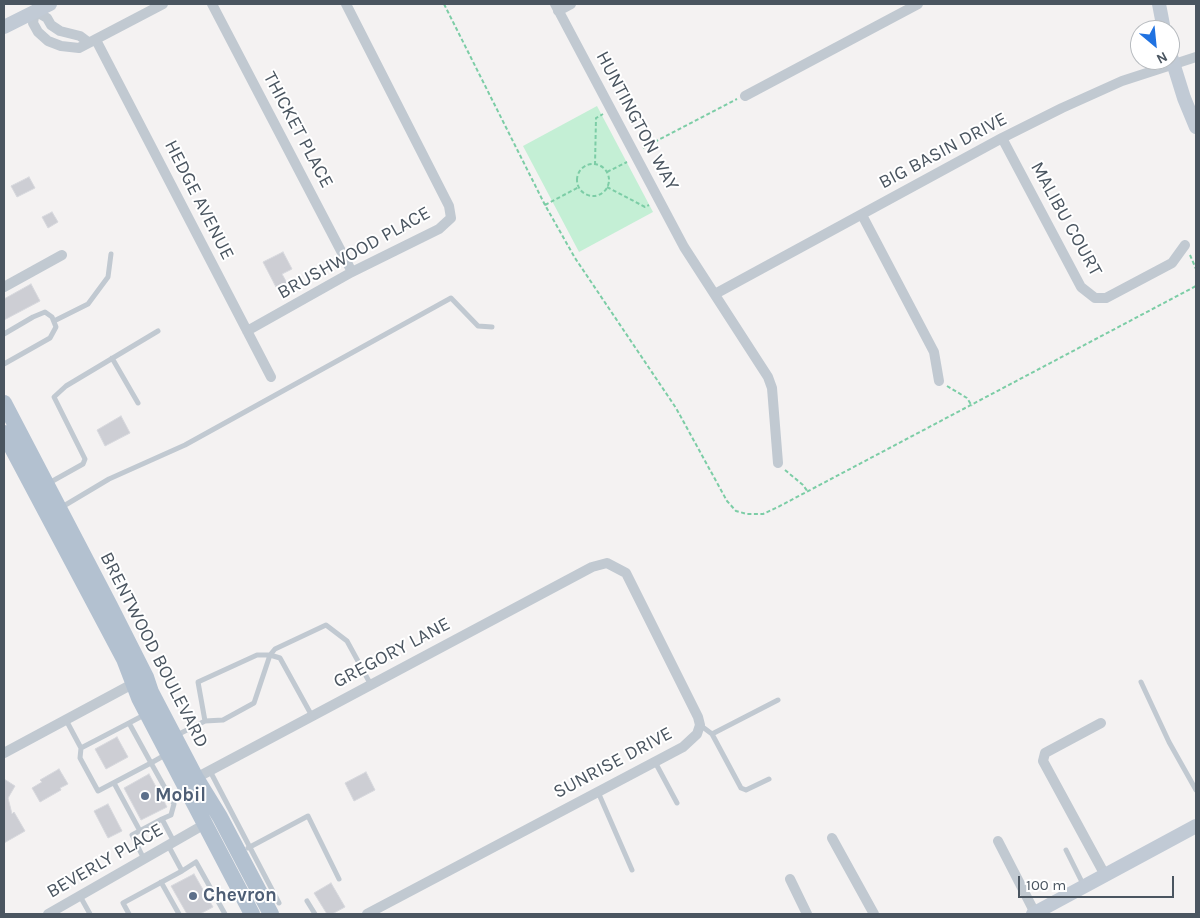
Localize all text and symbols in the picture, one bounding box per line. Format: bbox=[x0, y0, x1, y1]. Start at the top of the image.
north arrow bbox=[1130, 20, 1180, 70]
street label: HUNTINGTON WAY bbox=[591, 47, 683, 195]
text: N bbox=[1153, 48, 1170, 68]
street label: THICKET PLACE bbox=[258, 68, 338, 192]
street label: BIG BASIN DRIVE bbox=[875, 108, 1011, 194]
street label: HEDGE AVENUE bbox=[159, 136, 239, 264]
street label: MALIBU COURT bbox=[1025, 158, 1107, 280]
street label: BRUSHWOOD PLACE bbox=[274, 202, 434, 304]
street label: BRENTWOOD BOULEVARD bbox=[95, 548, 213, 752]
street label: GREGORY LANE bbox=[330, 613, 454, 693]
street label: SUNRISE DRIVE bbox=[550, 722, 676, 804]
place label: Mobil bbox=[155, 785, 206, 807]
marker: Mobil bbox=[139, 790, 151, 802]
street label: BEVERLY PLACE bbox=[43, 818, 167, 904]
scale bar bbox=[1020, 866, 1176, 898]
text: 100 m bbox=[1026, 876, 1066, 894]
place label: Chevron bbox=[203, 885, 277, 907]
marker: Chevron bbox=[187, 890, 199, 902]

